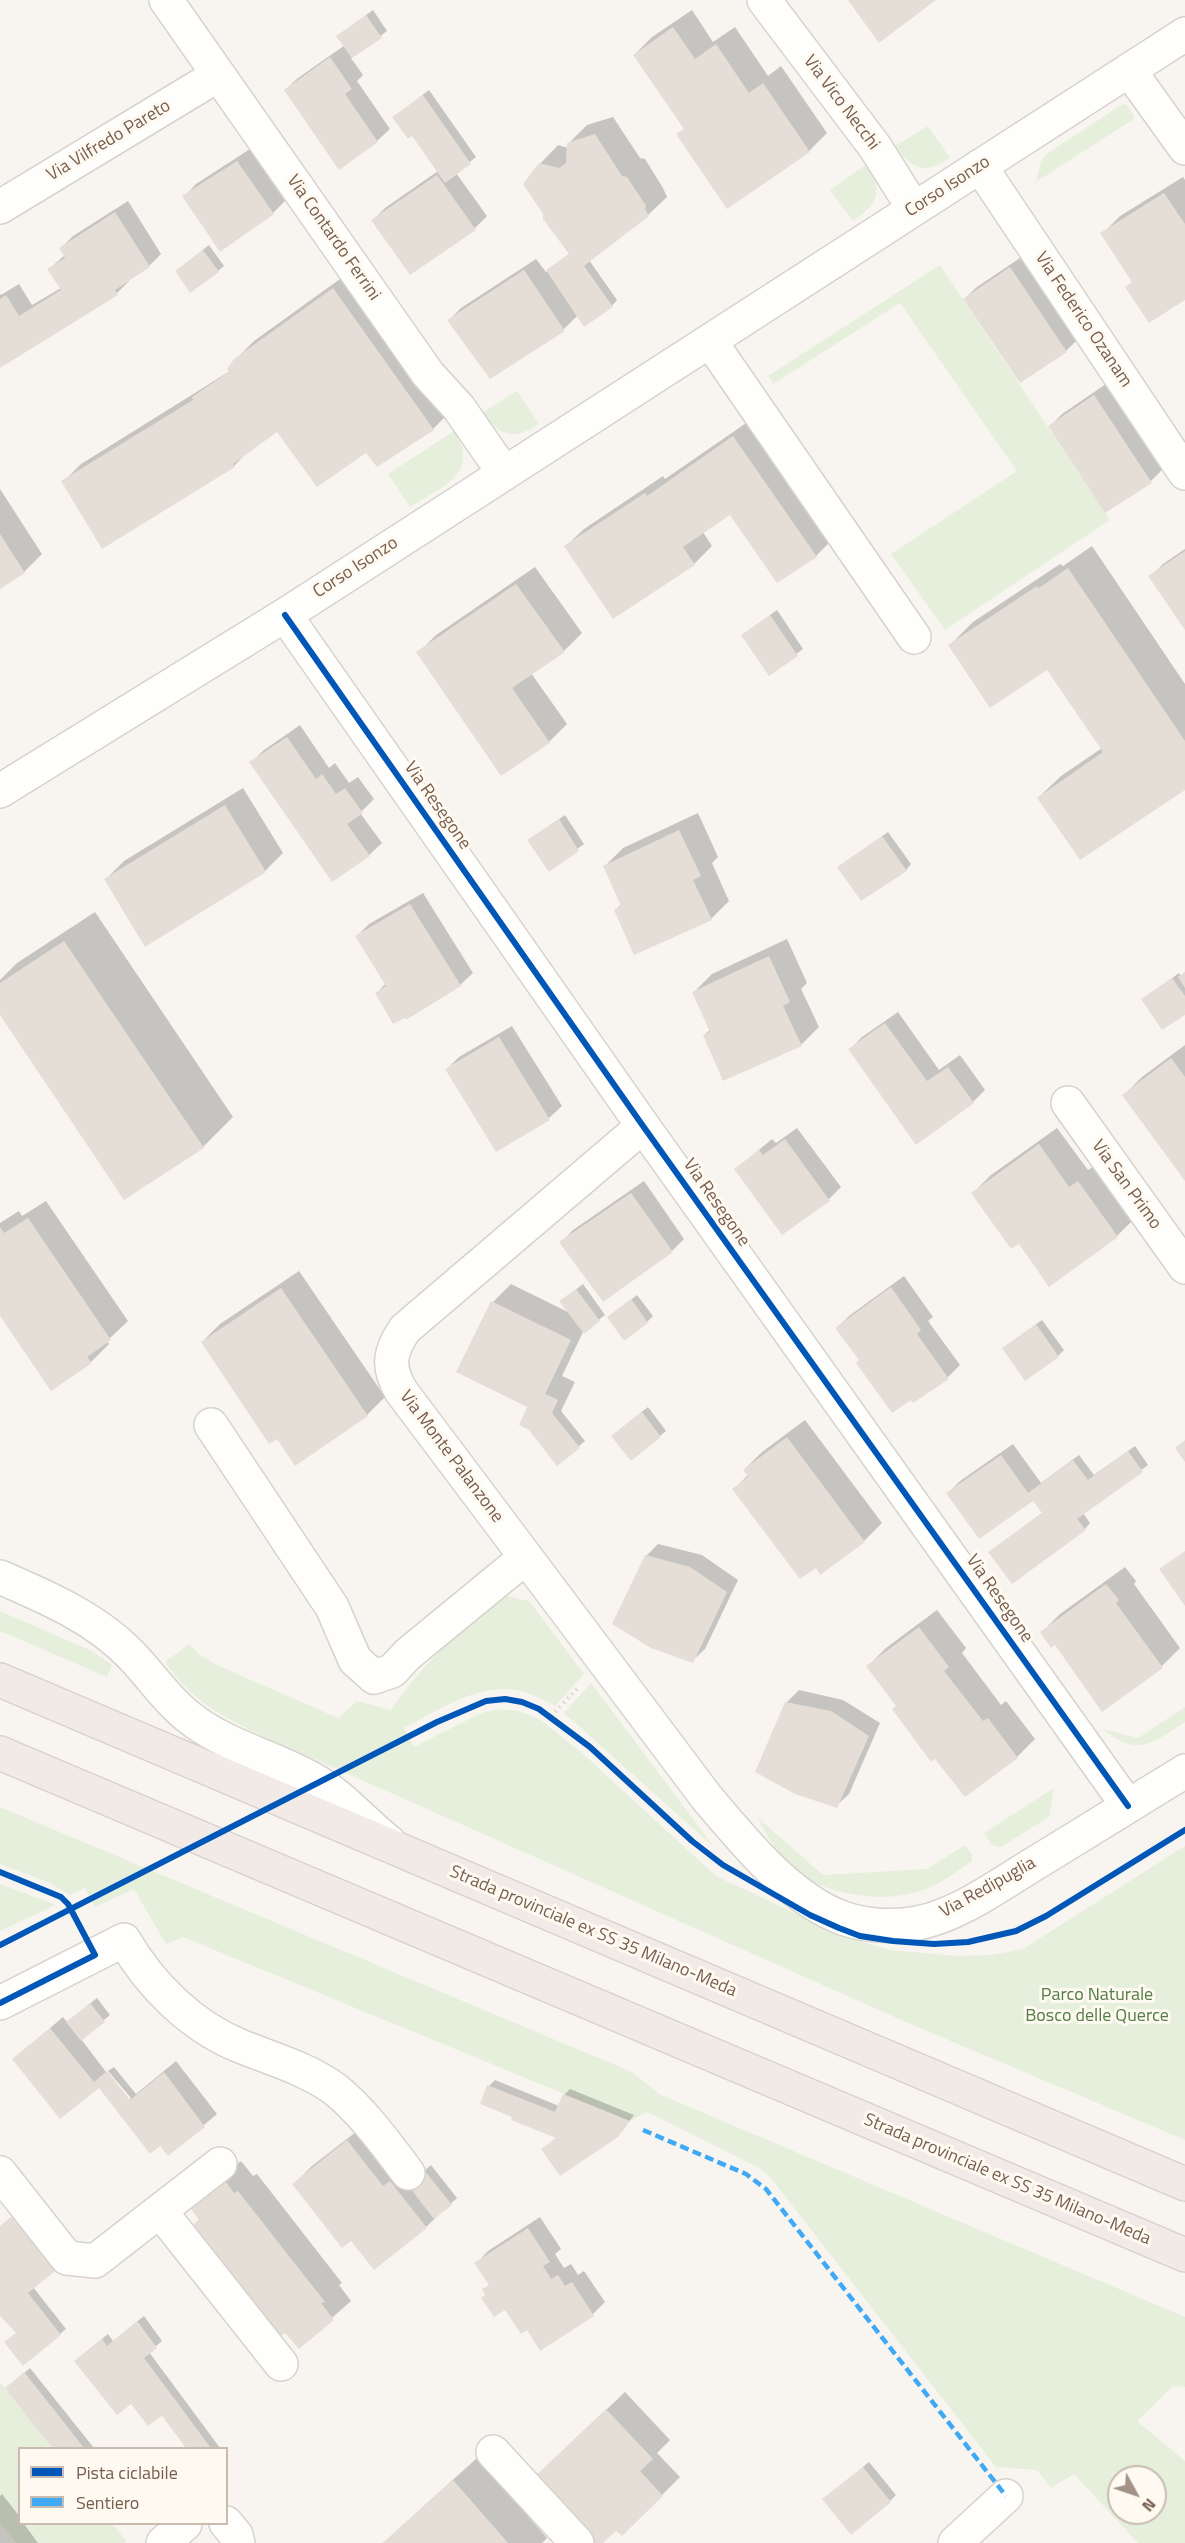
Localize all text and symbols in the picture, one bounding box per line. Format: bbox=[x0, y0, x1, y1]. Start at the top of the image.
street label: Via Vico Necchi bbox=[798, 51, 884, 155]
street label: Via Vilfredo Pareto bbox=[43, 96, 175, 186]
street label: Corso Isonzo bbox=[902, 152, 994, 222]
street label: Via Contardo Ferrini bbox=[282, 171, 384, 305]
street label: Via Federico Ozanam bbox=[1030, 248, 1136, 392]
street label: Corso Isonzo bbox=[310, 533, 402, 603]
street label: Via Resegone bbox=[399, 758, 475, 854]
street label: Via San Primo bbox=[1086, 1136, 1166, 1234]
street label: Via Resegone bbox=[678, 1155, 754, 1251]
street label: Via Monte Palanzone bbox=[394, 1387, 508, 1527]
street label: Via Resegone bbox=[961, 1551, 1037, 1647]
street label: Via Redipuglia bbox=[936, 1853, 1040, 1923]
street label: Strada provinciale ex SS 35 Milano-Meda bbox=[446, 1862, 740, 2002]
park label: Parco Naturale Bosco delle Querce bbox=[1025, 1985, 1169, 2028]
street label: Strada provinciale ex SS 35 Milano-Meda bbox=[860, 2110, 1154, 2250]
legend bbox=[18, 2447, 228, 2525]
text: Pista ciclabile bbox=[76, 2459, 178, 2486]
north arrow bbox=[1107, 2465, 1167, 2525]
text: Sentiero bbox=[76, 2489, 139, 2516]
text: N bbox=[1136, 2493, 1162, 2517]

